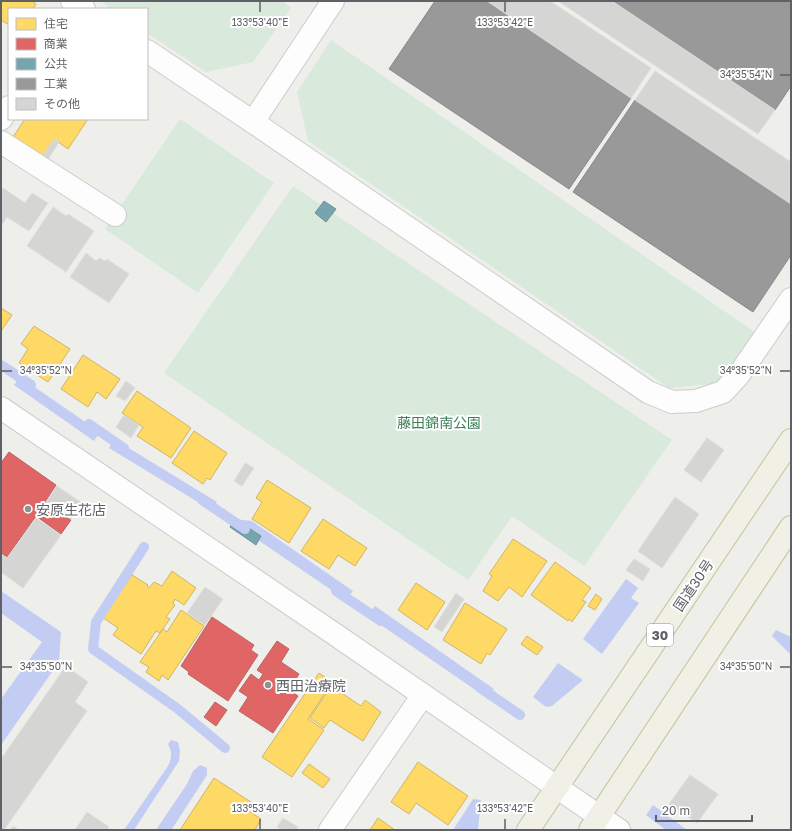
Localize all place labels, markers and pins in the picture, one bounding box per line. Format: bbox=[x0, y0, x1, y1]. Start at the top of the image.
place label: 安原生花店 bbox=[36, 501, 106, 518]
marker: 安原生花店 bbox=[23, 504, 33, 514]
place label: 西田治療院 bbox=[276, 677, 346, 694]
marker: 西田治療院 bbox=[263, 680, 273, 690]

